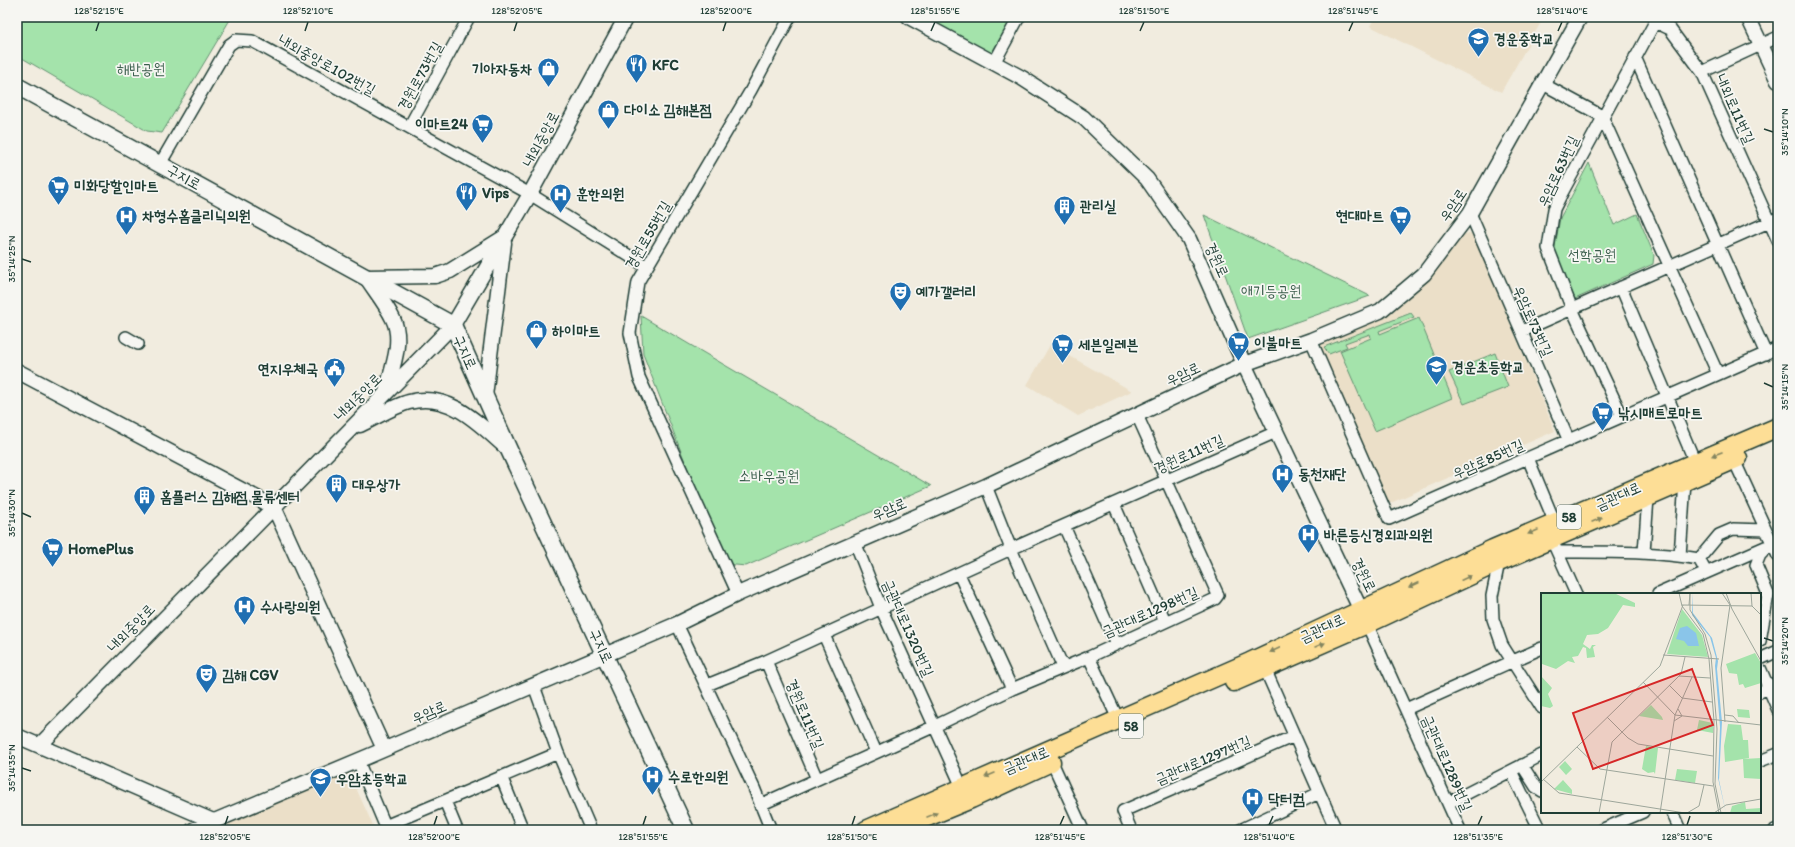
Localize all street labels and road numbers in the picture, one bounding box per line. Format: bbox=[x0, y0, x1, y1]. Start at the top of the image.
street label: 내외중앙로102번길 bbox=[275, 31, 379, 99]
street label: 경원로73번길 bbox=[394, 38, 446, 114]
street label: 내외로11번길 bbox=[1712, 71, 1758, 147]
street label: 내외중앙로 bbox=[519, 108, 563, 170]
street label: 우암로63번길 bbox=[1534, 133, 1582, 209]
street label: 구지로 bbox=[164, 160, 204, 194]
street label: 우암로 bbox=[1435, 185, 1471, 225]
street label: 경원로55번길 bbox=[621, 198, 675, 272]
street label: 경원로 bbox=[1201, 240, 1233, 280]
street label: 우암로73번길 bbox=[1509, 283, 1557, 359]
street label: 구지로 bbox=[449, 332, 481, 372]
street label: 우암로 bbox=[1163, 358, 1203, 390]
street label: 내외중앙로 bbox=[330, 369, 386, 425]
street label: 경원로11번길 bbox=[1151, 431, 1227, 477]
street label: 우암로85번길 bbox=[1449, 435, 1527, 483]
street label: 금관대로 bbox=[1592, 478, 1644, 514]
street label: 우암로 bbox=[869, 494, 909, 524]
road number: 58 bbox=[1557, 505, 1581, 529]
street label: 경원로 bbox=[1348, 555, 1380, 595]
street label: 금관대로1320번길 bbox=[878, 577, 938, 679]
street label: 금관대로1298번길 bbox=[1099, 583, 1201, 641]
street label: 내외중앙로 bbox=[104, 600, 158, 656]
street label: 금관대로 bbox=[1296, 610, 1348, 646]
street label: 구지로 bbox=[585, 626, 617, 666]
street label: 경원로11번길 bbox=[782, 676, 828, 752]
street label: 우암로 bbox=[409, 697, 449, 727]
street label: 금관대로1289번길 bbox=[1418, 712, 1476, 814]
road number: 58 bbox=[1119, 714, 1143, 738]
street label: 금관대로1297번길 bbox=[1152, 732, 1254, 788]
street label: 금관대로 bbox=[1000, 742, 1052, 778]

